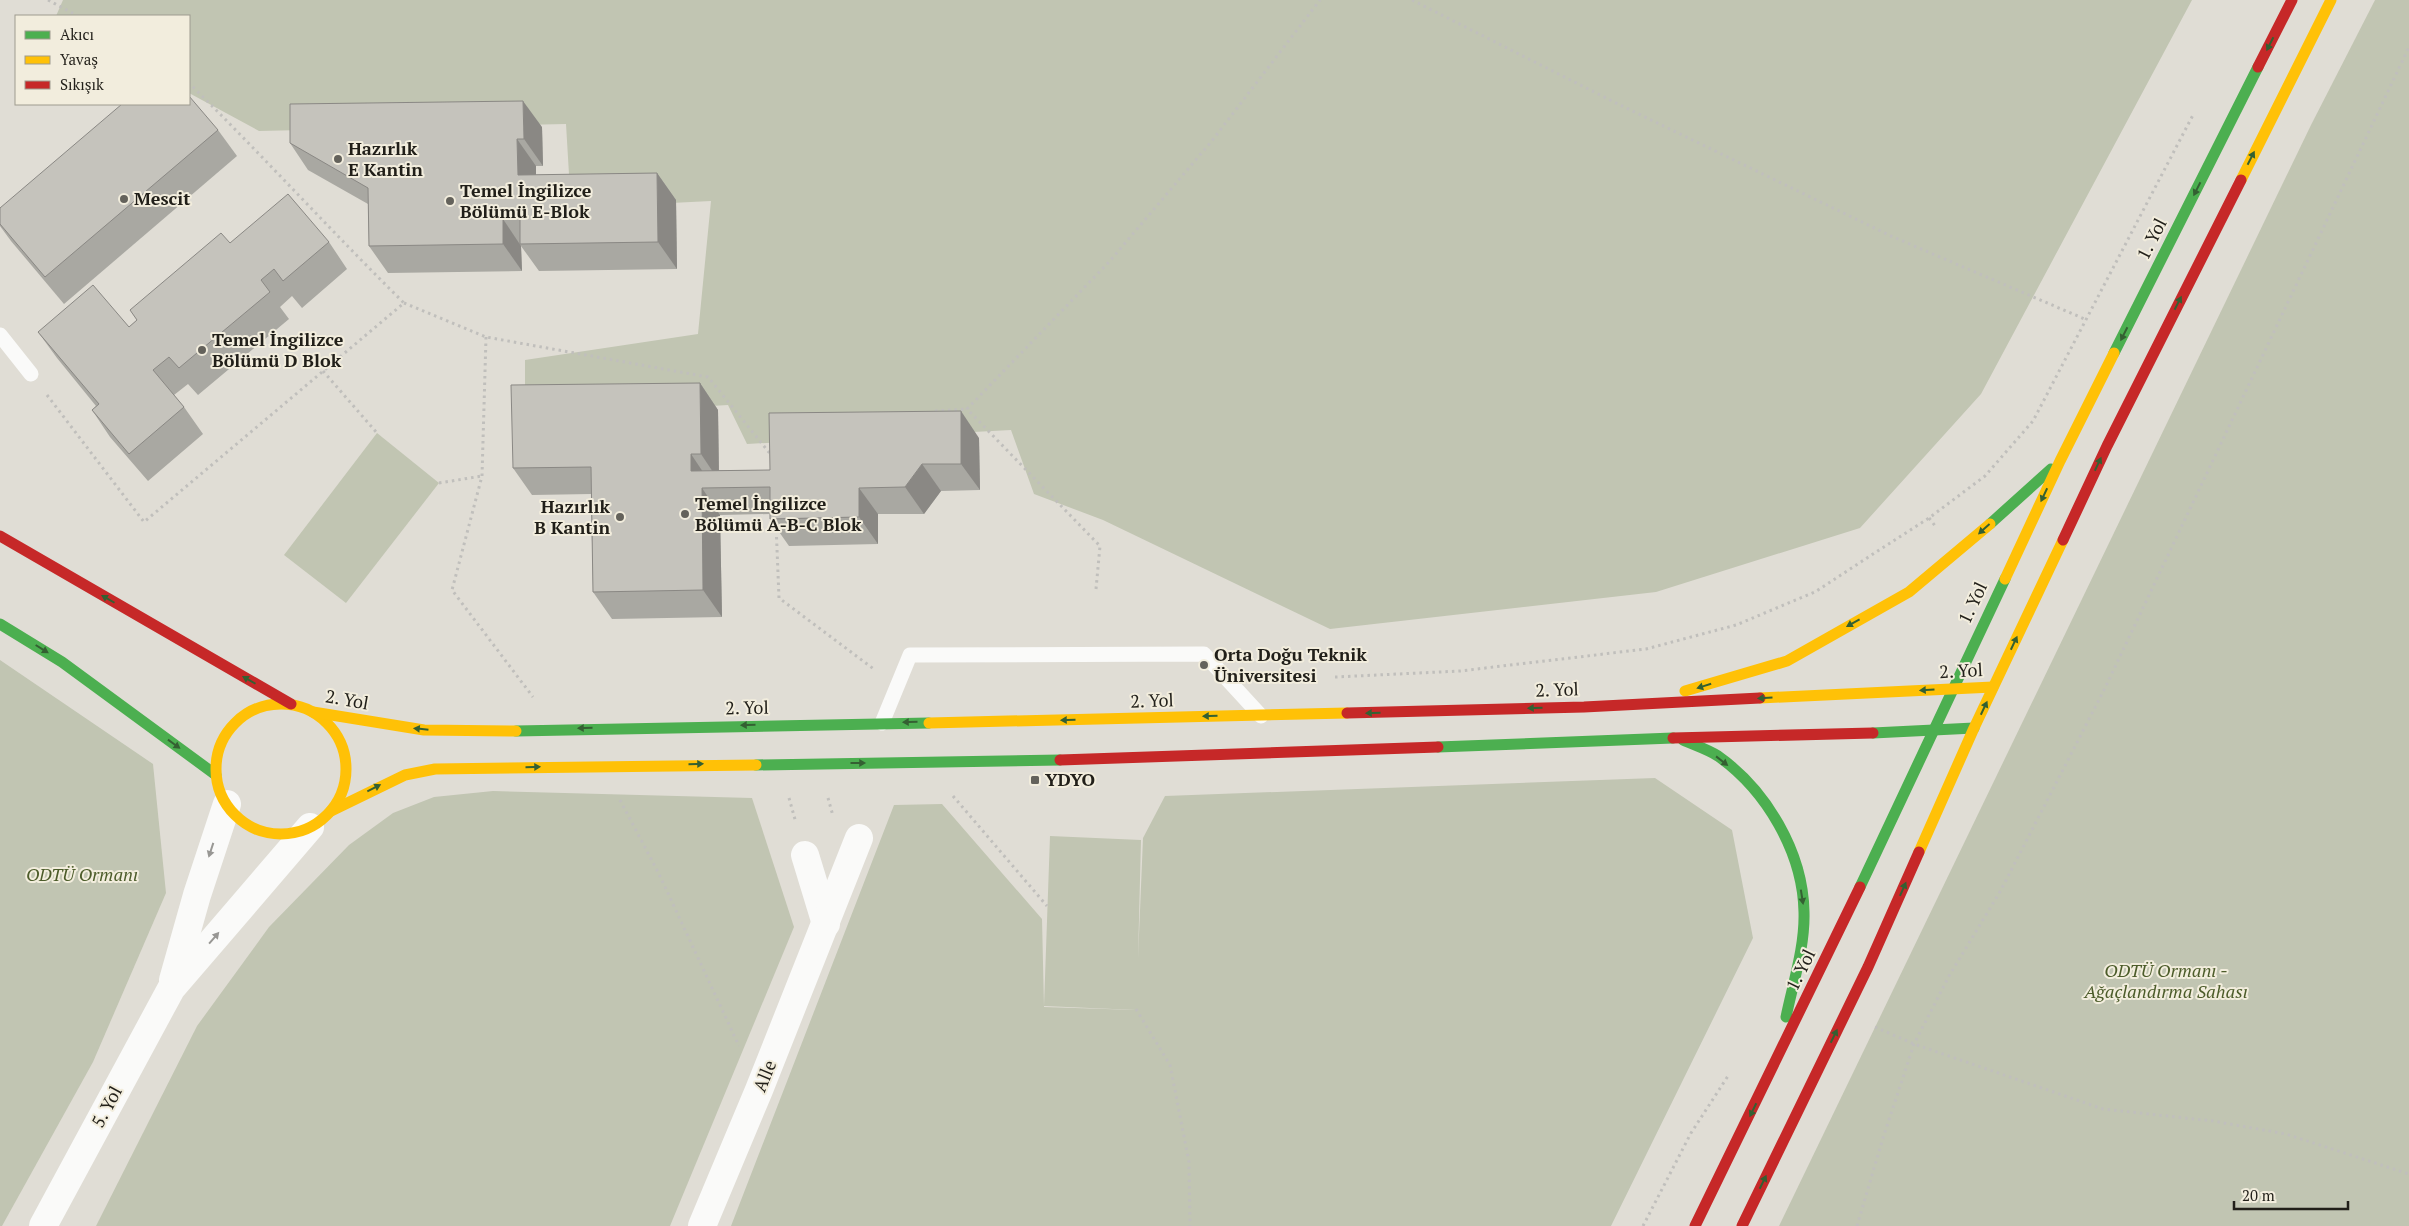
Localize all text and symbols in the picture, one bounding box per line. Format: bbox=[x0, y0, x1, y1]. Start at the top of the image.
legend bbox=[15, 15, 190, 105]
text: Akıcı bbox=[60, 24, 94, 44]
one-way arrow bbox=[2266, 36, 2274, 51]
text: Yavaş bbox=[60, 49, 98, 69]
text: Sıkışık bbox=[60, 74, 104, 94]
place label: Hazırlık E Kantin bbox=[348, 136, 423, 181]
one-way arrow bbox=[2247, 151, 2255, 165]
marker: Hazırlık E Kantin bbox=[332, 153, 344, 165]
place label: Temel İngilizce Bölümü E-Blok bbox=[460, 178, 592, 223]
one-way arrow bbox=[2193, 182, 2201, 196]
place label: Mescit bbox=[134, 186, 190, 210]
marker: Mescit bbox=[118, 193, 130, 205]
marker: Temel İngilizce Bölümü E-Blok bbox=[444, 195, 456, 207]
street label: 1. Yol bbox=[2131, 214, 2172, 263]
one-way arrow bbox=[2174, 296, 2182, 310]
place label: Temel İngilizce Bölümü D Blok bbox=[212, 327, 344, 372]
one-way arrow bbox=[2120, 327, 2128, 341]
marker: Temel İngilizce Bölümü D Blok bbox=[196, 344, 208, 356]
one-way arrow bbox=[2094, 457, 2102, 471]
one-way arrow bbox=[2040, 488, 2048, 502]
place label: Temel İngilizce Bölümü A-B-C Blok bbox=[695, 491, 862, 536]
place label: Hazırlık B Kantin bbox=[534, 494, 610, 539]
marker: Temel İngilizce Bölümü A-B-C Blok bbox=[679, 508, 691, 520]
marker: Hazırlık B Kantin bbox=[614, 511, 626, 523]
one-way arrow bbox=[1978, 523, 1991, 534]
street label: 1. Yol bbox=[1952, 578, 1992, 627]
one-way arrow bbox=[101, 594, 114, 603]
one-way arrow bbox=[1847, 619, 1860, 628]
one-way arrow bbox=[2010, 636, 2018, 650]
place label: Orta Doğu Teknik Üniversitesi bbox=[1214, 642, 1367, 687]
one-way arrow bbox=[35, 645, 48, 654]
street label: 2. Yol bbox=[1939, 657, 1983, 683]
marker: Orta Doğu Teknik Üniversitesi bbox=[1198, 659, 1210, 671]
one-way arrow bbox=[241, 676, 256, 684]
street label: 2. Yol bbox=[1535, 676, 1579, 702]
street label: 2. Yol bbox=[324, 683, 371, 715]
one-way arrow bbox=[1697, 683, 1712, 690]
street label: 2. Yol bbox=[1130, 687, 1174, 713]
one-way arrow bbox=[1919, 687, 1935, 695]
street label: 2. Yol bbox=[725, 695, 769, 719]
one-way arrow bbox=[1757, 695, 1773, 703]
one-way arrow bbox=[1980, 701, 1988, 715]
one-way arrow bbox=[1527, 704, 1543, 712]
one-way arrow bbox=[1365, 709, 1381, 717]
one-way arrow bbox=[1202, 713, 1218, 721]
one-way arrow bbox=[1060, 716, 1076, 724]
one-way arrow bbox=[902, 719, 918, 727]
one-way arrow bbox=[740, 722, 756, 730]
one-way arrow bbox=[577, 724, 593, 732]
one-way arrow bbox=[413, 725, 429, 733]
one-way arrow bbox=[167, 739, 181, 749]
one-way arrow bbox=[1715, 755, 1728, 766]
one-way arrow bbox=[851, 759, 867, 767]
one-way arrow bbox=[688, 760, 704, 768]
one-way arrow bbox=[526, 763, 542, 771]
place label: YDYO bbox=[1045, 767, 1095, 791]
marker: YDYO bbox=[1029, 774, 1041, 786]
one-way arrow bbox=[367, 784, 382, 792]
one-way arrow bbox=[207, 843, 215, 858]
park label: ODTÜ Ormanı bbox=[26, 862, 138, 886]
one-way arrow bbox=[1899, 882, 1907, 896]
one-way arrow bbox=[1798, 889, 1806, 905]
one-way arrow bbox=[209, 932, 220, 945]
street label: 1. Yol bbox=[1780, 945, 1820, 994]
park label: ODTÜ Ormanı - Ağaçlandırma Sahası bbox=[2083, 958, 2248, 1003]
one-way arrow bbox=[1831, 1029, 1839, 1043]
street label: Alle bbox=[747, 1056, 781, 1095]
street label: 5. Yol bbox=[85, 1082, 127, 1131]
one-way arrow bbox=[1749, 1102, 1757, 1117]
one-way arrow bbox=[1760, 1175, 1768, 1189]
scale bar bbox=[2234, 1178, 2348, 1210]
text: 20 m bbox=[2242, 1185, 2275, 1205]

